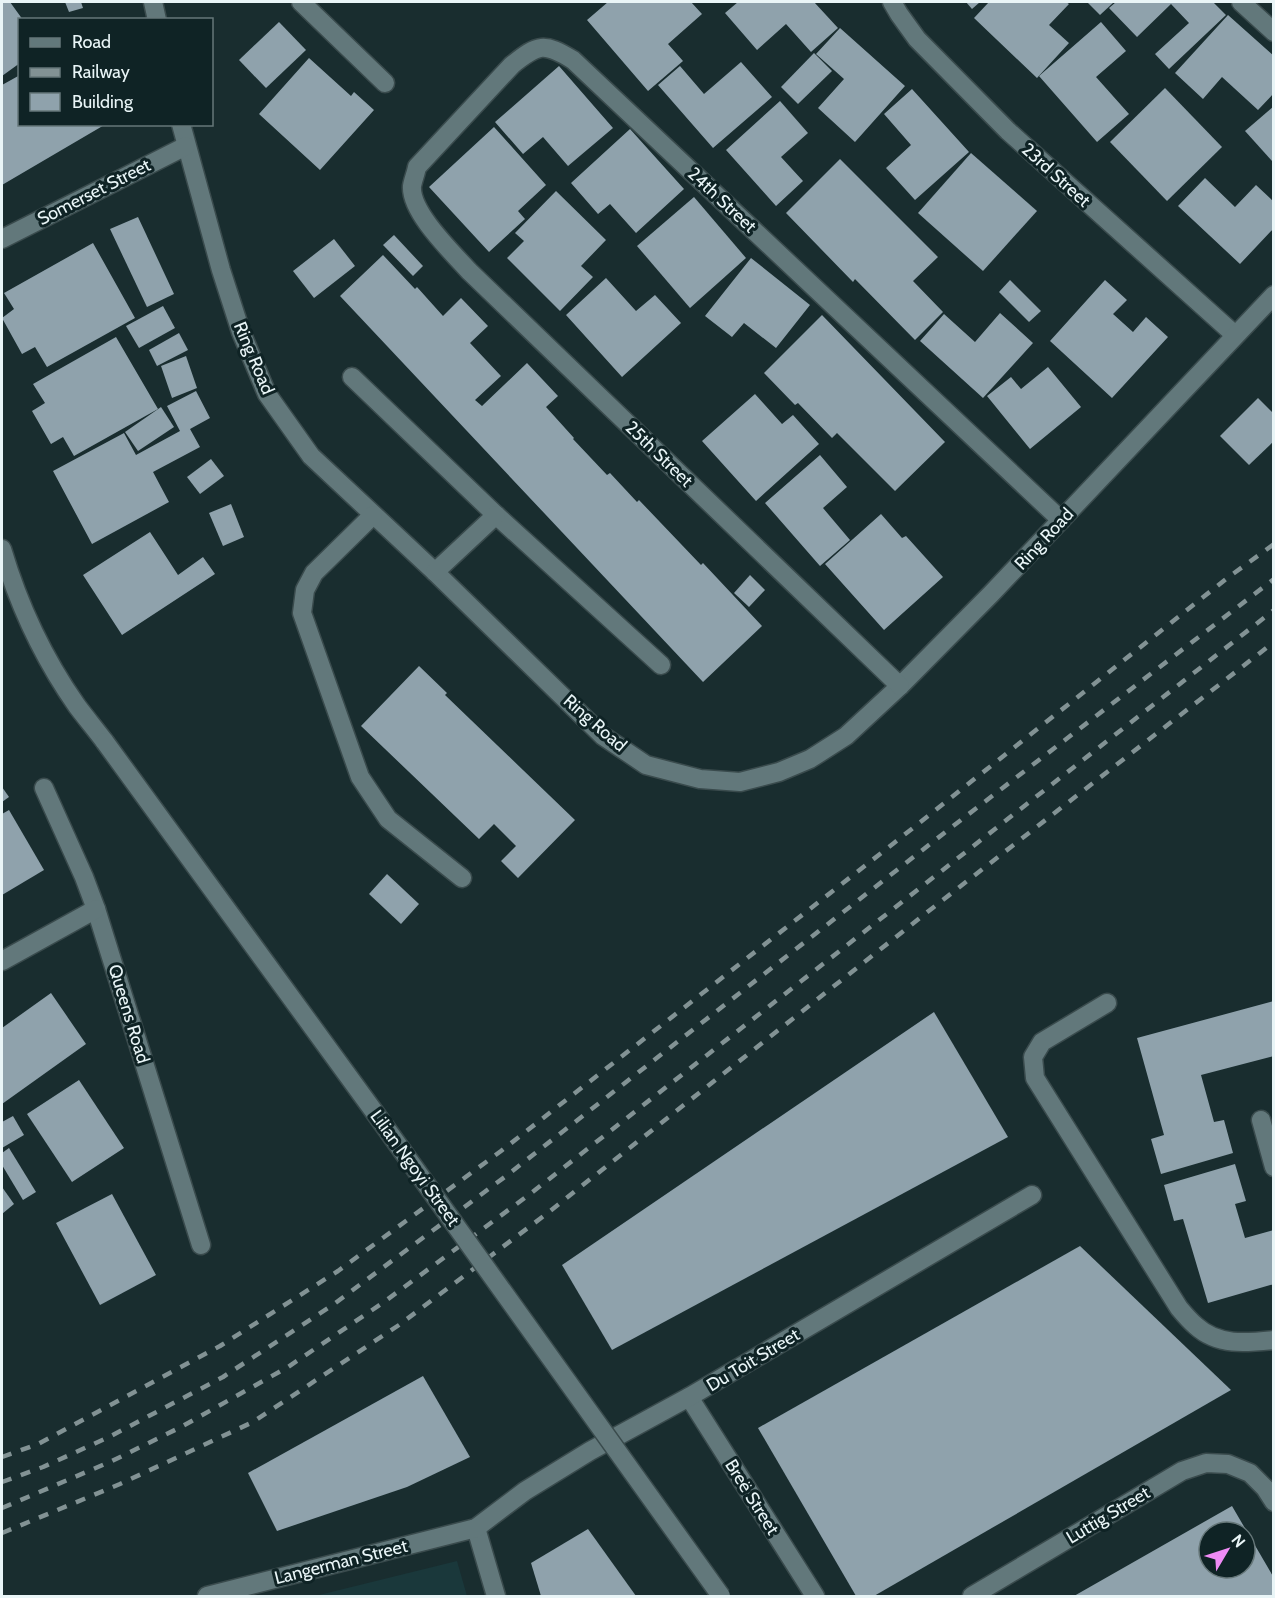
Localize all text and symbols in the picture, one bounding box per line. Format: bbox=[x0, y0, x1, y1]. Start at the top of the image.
legend bbox=[18, 18, 213, 126]
text: Road bbox=[72, 31, 111, 53]
text: Railway bbox=[72, 61, 130, 83]
text: Building bbox=[72, 91, 134, 113]
street label: 23rd Street bbox=[1017, 138, 1095, 212]
street label: Somerset Street bbox=[34, 154, 154, 230]
street label: 24th Street bbox=[683, 163, 761, 237]
street label: Ring Road bbox=[229, 318, 279, 398]
street label: 25th Street bbox=[621, 416, 697, 492]
street label: Ring Road bbox=[1010, 503, 1078, 575]
street label: Ring Road bbox=[559, 690, 631, 756]
street label: Queens Road bbox=[104, 962, 154, 1066]
street label: Lilian Ngoyi Street bbox=[366, 1106, 464, 1230]
street label: Du Toit Street bbox=[702, 1324, 804, 1396]
street label: Breë Street bbox=[720, 1455, 784, 1539]
street label: Luttig Street bbox=[1062, 1481, 1154, 1549]
north arrow bbox=[1197, 1520, 1257, 1580]
text: N bbox=[1227, 1531, 1249, 1551]
street label: Langerman Street bbox=[272, 1535, 410, 1589]

